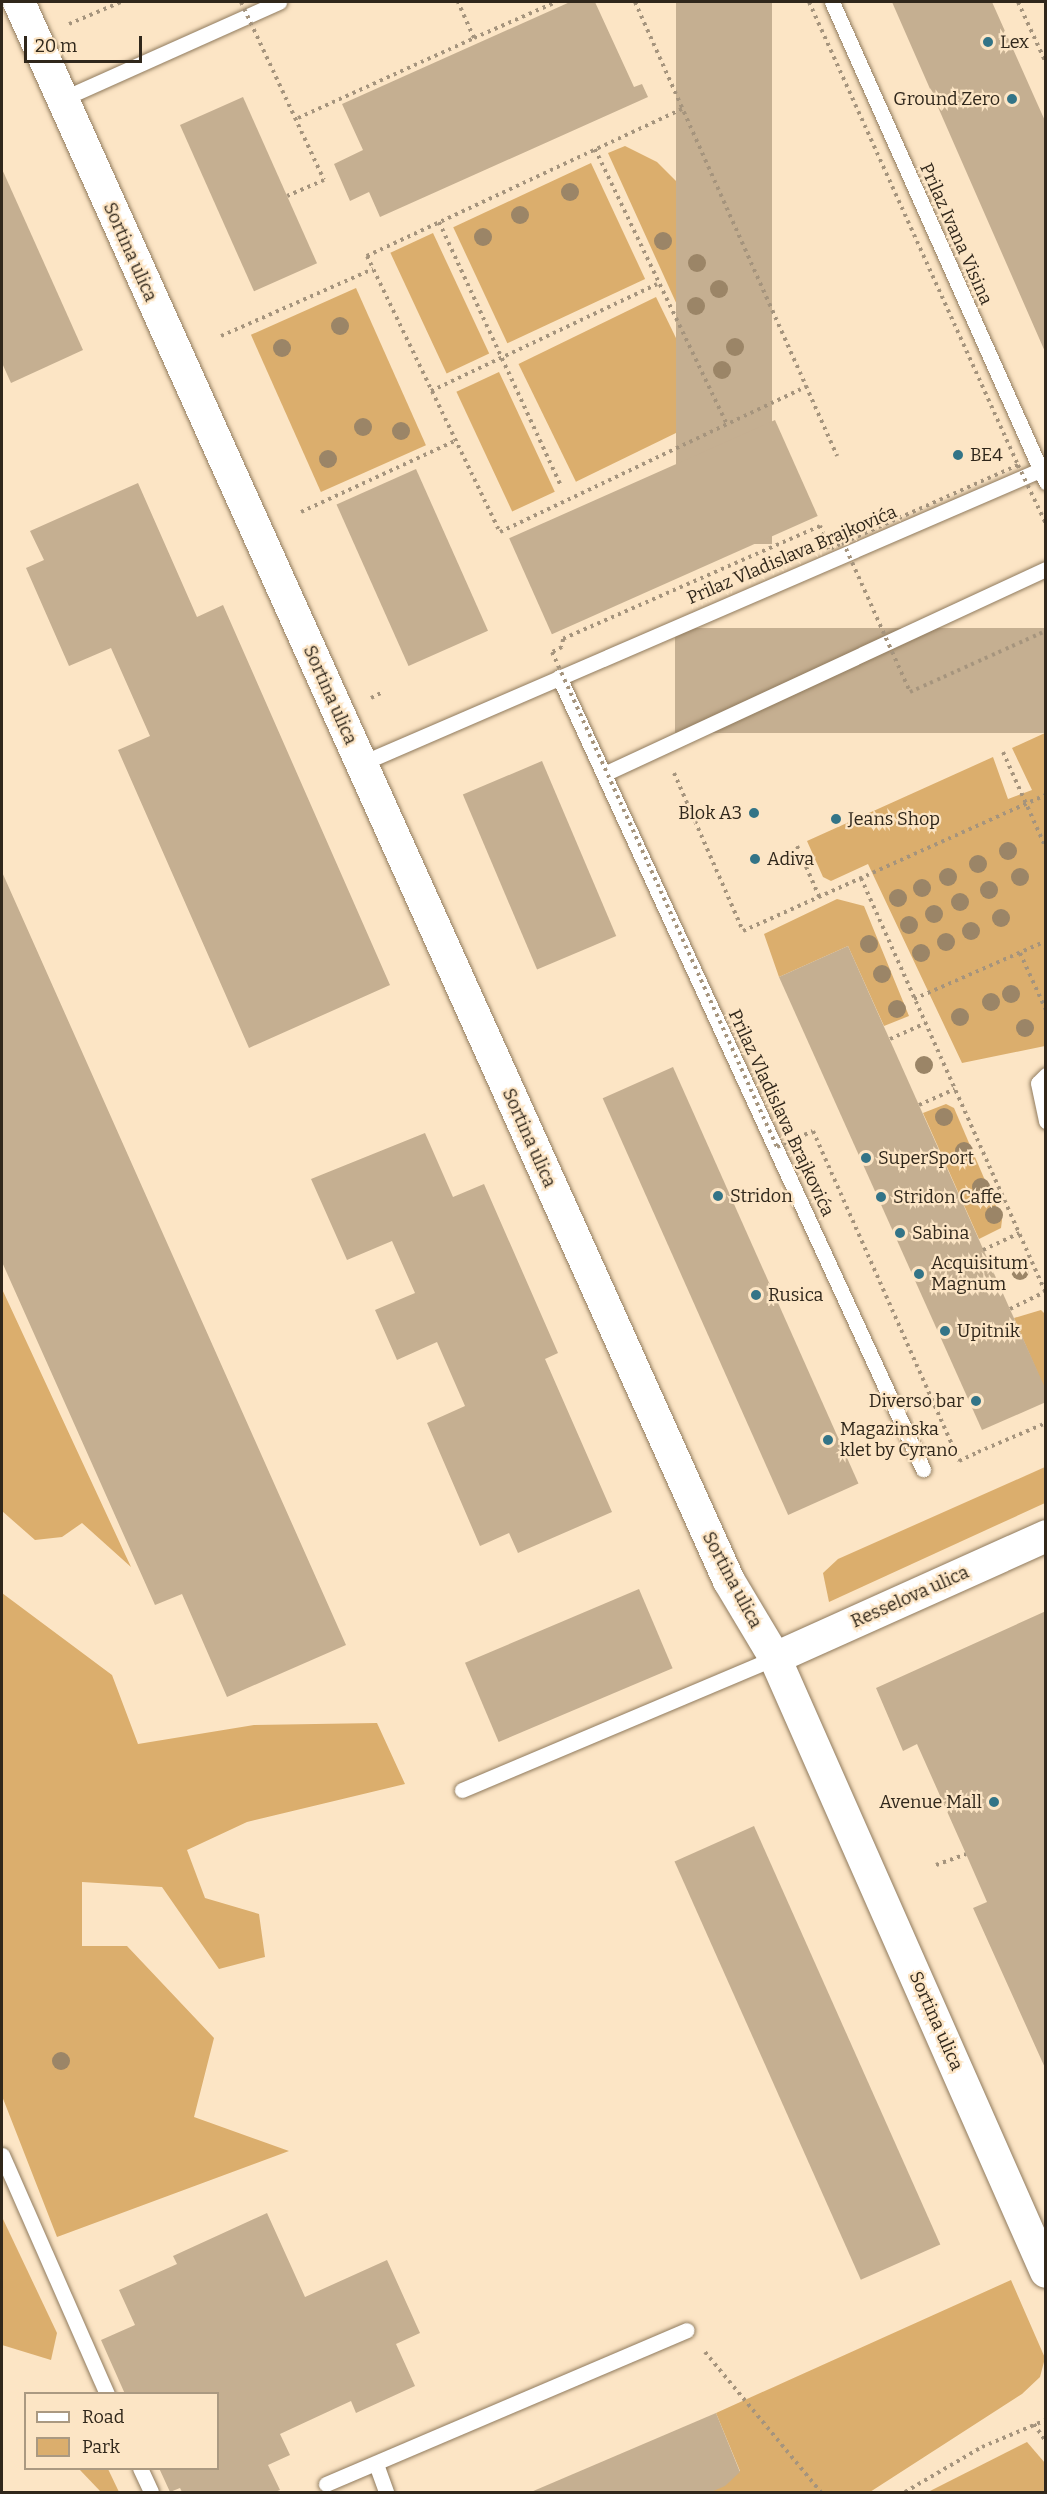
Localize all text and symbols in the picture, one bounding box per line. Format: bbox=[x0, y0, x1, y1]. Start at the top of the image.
scale bar bbox=[27, 24, 146, 62]
place label: Lex bbox=[1000, 31, 1029, 53]
text: 20 m bbox=[35, 35, 77, 57]
marker: Lex bbox=[981, 35, 995, 49]
place label: Ground Zero bbox=[893, 88, 1000, 110]
marker: Ground Zero bbox=[1005, 92, 1019, 106]
street label: Prilaz Ivana Visina bbox=[915, 160, 997, 308]
street label: Sortina ulica bbox=[99, 199, 161, 305]
place label: BE4 bbox=[970, 444, 1003, 466]
marker: BE4 bbox=[951, 448, 965, 462]
street label: Prilaz Vladislava Brajkovića bbox=[684, 501, 900, 609]
street label: Sortina ulica bbox=[299, 642, 361, 748]
place label: Blok A3 bbox=[678, 802, 742, 824]
marker: Blok A3 bbox=[747, 806, 761, 820]
place label: Jeans Shop bbox=[848, 808, 940, 830]
marker: Jeans Shop bbox=[829, 812, 843, 826]
place label: Adiva bbox=[767, 848, 814, 870]
marker: Adiva bbox=[748, 852, 762, 866]
street label: Prilaz Vladislava Brajkovića bbox=[724, 1006, 838, 1220]
street label: Sortina ulica bbox=[498, 1085, 560, 1191]
place label: SuperSport bbox=[878, 1147, 974, 1169]
marker: SuperSport bbox=[859, 1151, 873, 1165]
place label: Stridon bbox=[730, 1185, 793, 1207]
place label: Stridon Caffe bbox=[893, 1186, 1002, 1208]
marker: Stridon bbox=[711, 1189, 725, 1203]
marker: Stridon Caffe bbox=[874, 1190, 888, 1204]
place label: Sabina bbox=[912, 1222, 969, 1244]
marker: Sabina bbox=[893, 1226, 907, 1240]
place label: Acquisitum Magnum bbox=[931, 1253, 1028, 1296]
marker: Acquisitum Magnum bbox=[912, 1267, 926, 1281]
place label: Rusica bbox=[768, 1284, 823, 1306]
marker: Rusica bbox=[749, 1288, 763, 1302]
place label: Upitnik bbox=[957, 1320, 1020, 1342]
marker: Upitnik bbox=[938, 1324, 952, 1338]
place label: Diverso bar bbox=[869, 1390, 964, 1412]
marker: Diverso bar bbox=[969, 1394, 983, 1408]
place label: Magazinska klet by Cyrano bbox=[840, 1419, 958, 1462]
marker: Magazinska klet by Cyrano bbox=[821, 1433, 835, 1447]
street label: Sortina ulica bbox=[698, 1528, 766, 1632]
street label: Resselova ulica bbox=[848, 1561, 972, 1633]
place label: Avenue Mall bbox=[879, 1791, 982, 1813]
marker: Avenue Mall bbox=[987, 1795, 1001, 1809]
street label: Sortina ulica bbox=[905, 1968, 967, 2074]
legend bbox=[24, 2392, 219, 2470]
text: Road bbox=[82, 2406, 124, 2428]
text: Park bbox=[82, 2436, 120, 2458]

